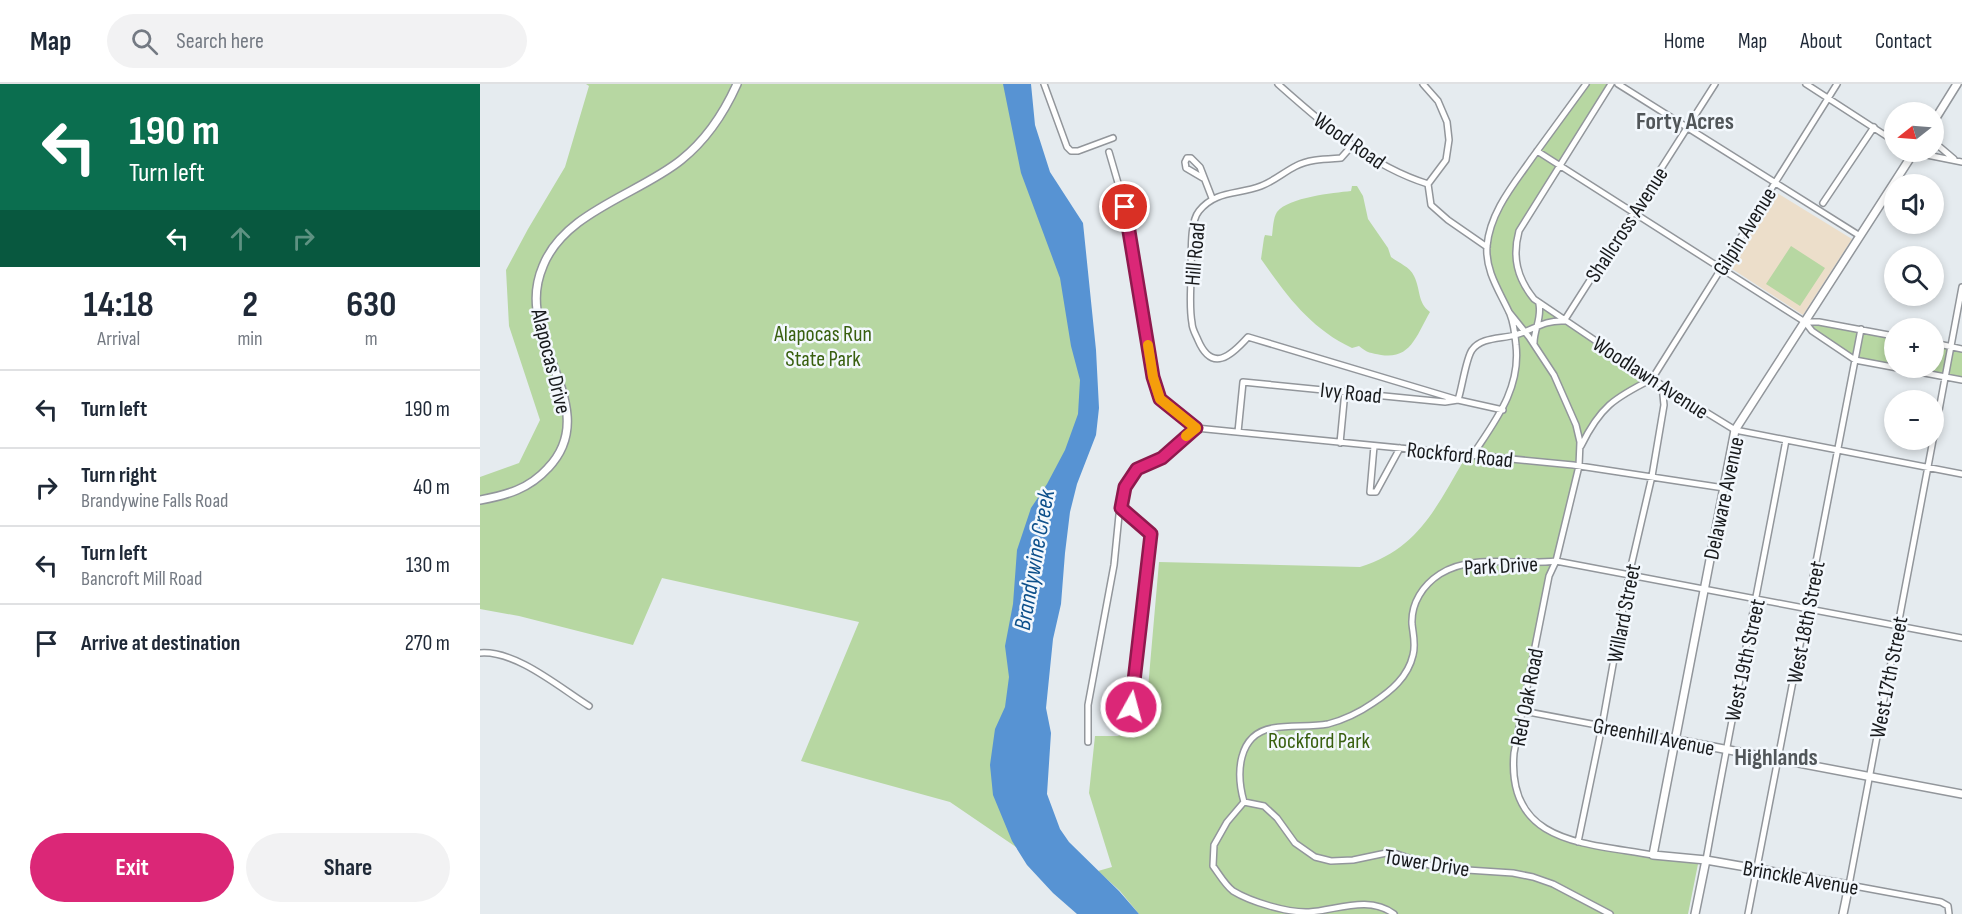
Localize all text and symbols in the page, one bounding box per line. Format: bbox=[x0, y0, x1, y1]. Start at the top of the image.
search box bbox=[107, 14, 527, 68]
text: Map bbox=[30, 25, 71, 58]
icon: search bbox=[128, 25, 161, 58]
text: Search here bbox=[176, 28, 264, 55]
text: Home bbox=[1664, 29, 1705, 54]
text: Map bbox=[1738, 29, 1767, 54]
text: About bbox=[1800, 29, 1842, 54]
text: Contact bbox=[1875, 29, 1932, 54]
north arrow bbox=[1884, 102, 1944, 162]
map controls bbox=[1884, 102, 1944, 450]
text: 190 m bbox=[129, 106, 220, 157]
street label: Wood Road bbox=[1308, 107, 1390, 176]
district label: Forty Acres bbox=[1636, 107, 1734, 136]
icon: left bbox=[30, 108, 108, 186]
text: Turn left bbox=[129, 157, 205, 189]
street label: Shallcross Avenue bbox=[1580, 162, 1675, 288]
button: sound bbox=[1884, 174, 1944, 234]
pin bbox=[1099, 181, 1150, 232]
street label: Gilpin Avenue bbox=[1708, 183, 1783, 281]
icon: arrive bbox=[1108, 190, 1141, 223]
street label: Hill Road bbox=[1179, 221, 1212, 287]
icon: left bbox=[161, 222, 194, 255]
icon: ahead bbox=[224, 222, 257, 255]
icon: right bbox=[287, 222, 320, 255]
button: search bbox=[1884, 246, 1944, 306]
text: 14:18 bbox=[84, 284, 154, 327]
text: 2 bbox=[242, 284, 258, 327]
text: 630 bbox=[346, 284, 396, 327]
street label: Alapocas Drive bbox=[524, 305, 577, 417]
button: + bbox=[1884, 318, 1944, 378]
park label: Alapocas Run State Park bbox=[773, 321, 872, 373]
text: Arrival bbox=[97, 327, 140, 351]
text: min bbox=[237, 327, 263, 351]
text: m bbox=[365, 327, 378, 351]
street label: Woodlawn Avenue bbox=[1587, 331, 1713, 426]
street label: Ivy Road bbox=[1319, 377, 1383, 410]
button: − bbox=[1884, 390, 1944, 450]
icon: left bbox=[30, 393, 63, 426]
text: Turn left bbox=[81, 396, 147, 423]
text: 190 m bbox=[405, 396, 450, 423]
street label: Delaware Avenue bbox=[1698, 434, 1751, 562]
street label: Rockford Road bbox=[1405, 436, 1514, 474]
text: Turn right bbox=[81, 462, 157, 489]
icon: right bbox=[30, 471, 63, 504]
text: 40 m bbox=[413, 474, 450, 501]
water label: Brandywine Creek bbox=[1008, 487, 1061, 632]
text: Brandywine Falls Road bbox=[81, 489, 228, 513]
text: Turn left bbox=[81, 540, 147, 567]
icon: left bbox=[30, 549, 63, 582]
street label: Park Drive bbox=[1463, 551, 1539, 582]
text: 130 m bbox=[406, 552, 450, 579]
street label: West 18th Street bbox=[1781, 558, 1832, 686]
street label: Willard Street bbox=[1602, 561, 1647, 665]
text: Bancroft Mill Road bbox=[81, 567, 202, 591]
street label: West 19th Street bbox=[1719, 596, 1772, 724]
street label: West 17th Street bbox=[1864, 614, 1915, 741]
icon: arrive bbox=[30, 627, 63, 660]
text: Arrive at destination bbox=[81, 630, 240, 657]
text: 270 m bbox=[405, 630, 450, 657]
street label: Red Oak Road bbox=[1505, 646, 1550, 748]
position arrow bbox=[1099, 675, 1163, 739]
street label: Greenhill Avenue bbox=[1591, 712, 1717, 762]
park label: Rockford Park bbox=[1268, 728, 1371, 755]
district label: Highlands bbox=[1734, 743, 1818, 772]
button: Exit bbox=[30, 833, 234, 902]
button: Share bbox=[246, 833, 450, 902]
street label: Tower Drive bbox=[1382, 843, 1471, 884]
street label: Brinckle Avenue bbox=[1741, 855, 1861, 902]

